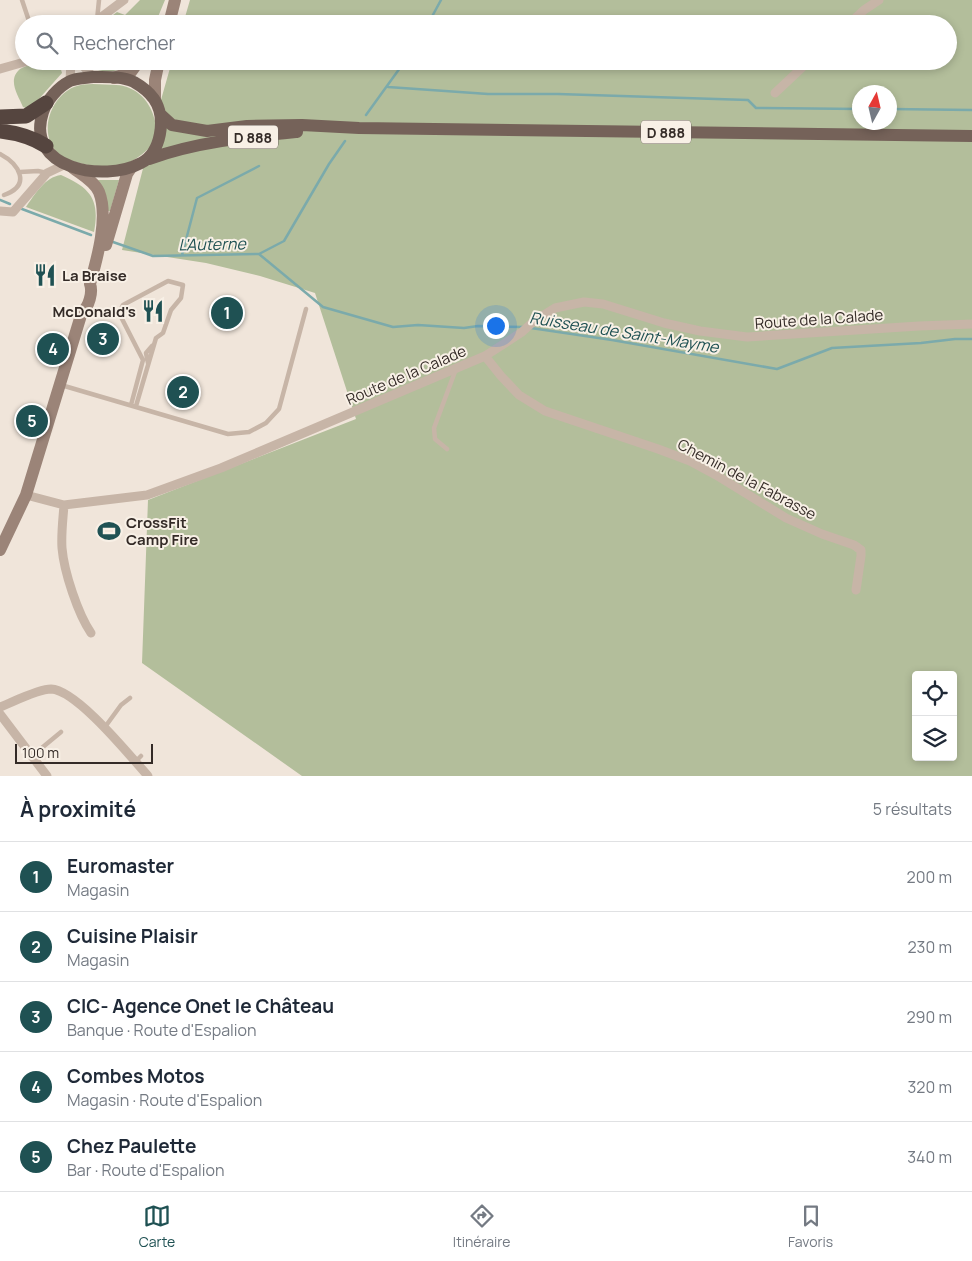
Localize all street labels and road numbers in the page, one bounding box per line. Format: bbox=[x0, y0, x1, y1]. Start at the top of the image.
road number: D 888 bbox=[641, 120, 691, 144]
road number: D 888 bbox=[228, 125, 278, 148]
street label: Route de la Calade bbox=[754, 304, 884, 334]
street label: Route de la Calade bbox=[343, 340, 470, 410]
street label: Chemin de la Fabrasse bbox=[674, 434, 820, 525]

